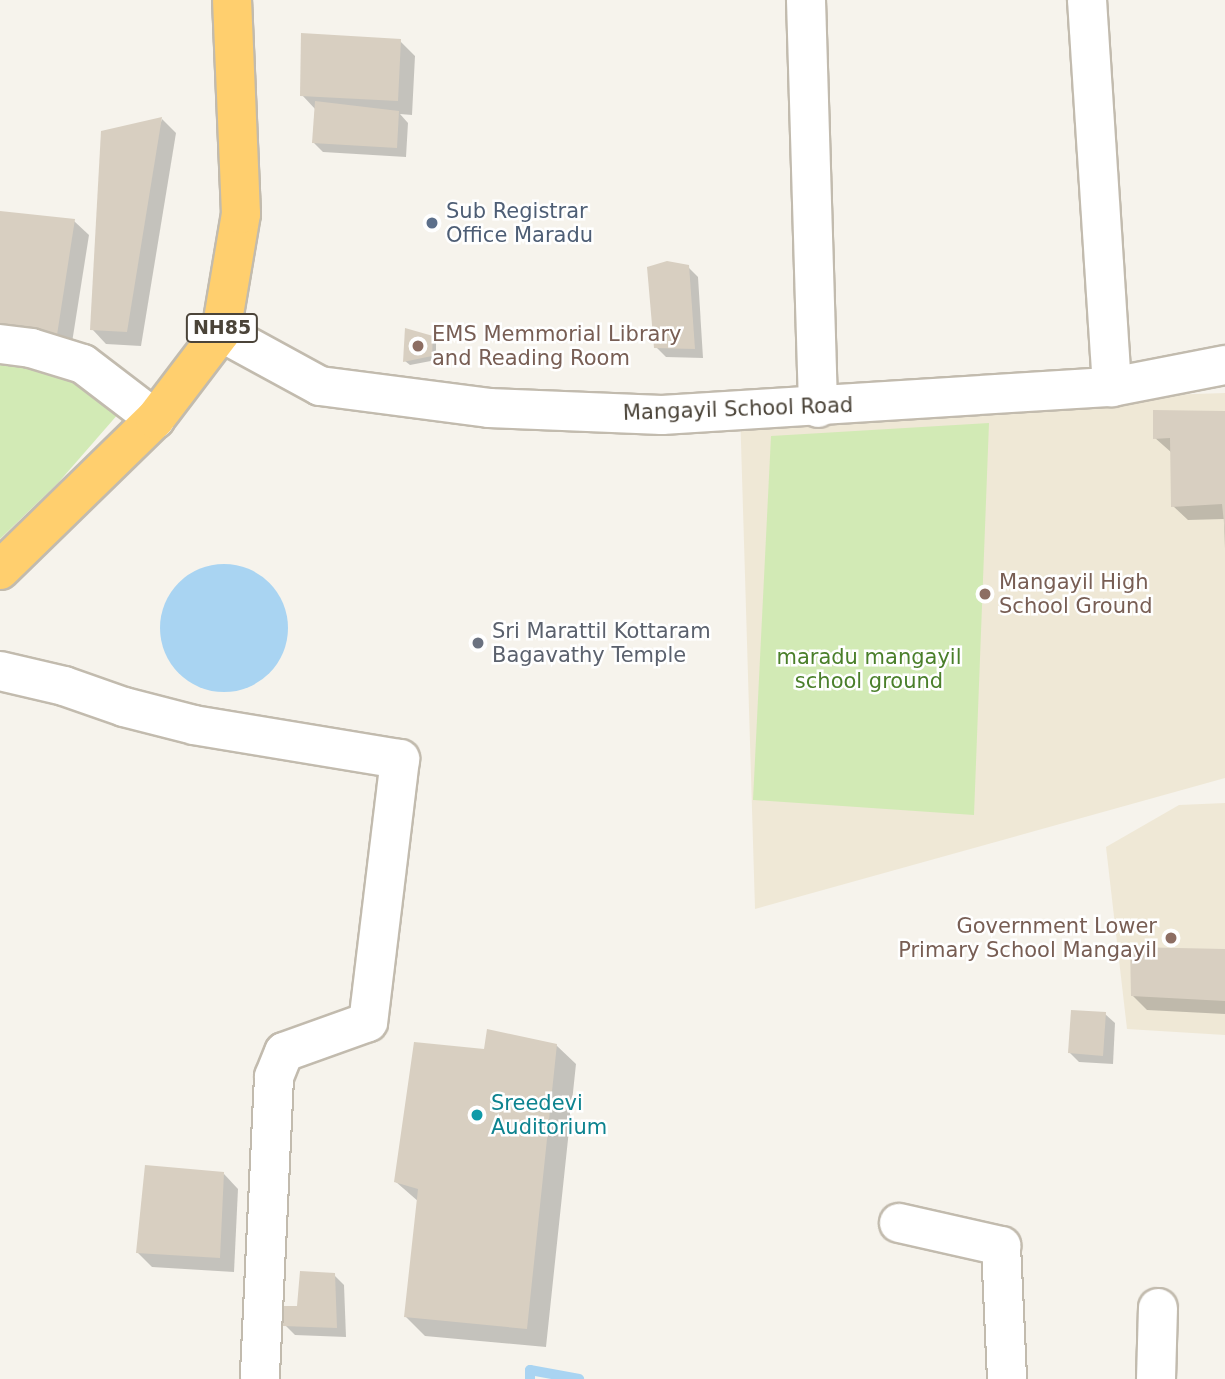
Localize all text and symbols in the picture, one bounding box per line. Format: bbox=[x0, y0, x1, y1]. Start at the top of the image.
place label: Sub Registrar Office Maradu bbox=[446, 198, 593, 248]
marker: Sub Registrar Office Maradu bbox=[424, 215, 440, 231]
road number: NH85 bbox=[185, 312, 259, 344]
place label: EMS Memmorial Library and Reading Room bbox=[432, 321, 681, 371]
marker: EMS Memmorial Library and Reading Room bbox=[410, 338, 426, 354]
street label: Mangayil School Road bbox=[622, 392, 854, 426]
place label: Mangayil High School Ground bbox=[999, 569, 1153, 619]
marker: Mangayil High School Ground bbox=[977, 586, 993, 602]
place label: Sri Marattil Kottaram Bagavathy Temple bbox=[492, 618, 711, 668]
marker: Sri Marattil Kottaram Bagavathy Temple bbox=[470, 635, 486, 651]
park label: maradu mangayil school ground bbox=[776, 644, 962, 694]
place label: Government Lower Primary School Mangayil bbox=[898, 913, 1157, 963]
marker: Government Lower Primary School Mangayil bbox=[1163, 930, 1179, 946]
place label: Sreedevi Auditorium bbox=[491, 1090, 607, 1140]
marker: Sreedevi Auditorium bbox=[469, 1107, 485, 1123]

